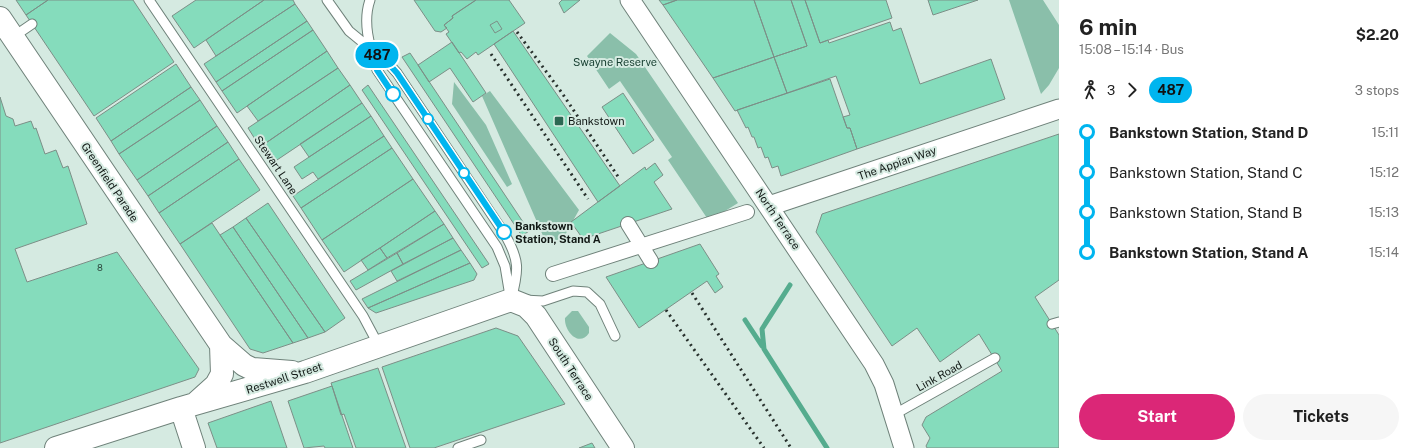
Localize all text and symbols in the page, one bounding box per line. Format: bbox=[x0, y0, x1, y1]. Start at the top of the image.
text: 6 min bbox=[1079, 14, 1137, 40]
text: $2.20 bbox=[1356, 26, 1399, 43]
line badge: 487 bbox=[354, 42, 400, 68]
text: 15:08 – 15:14 · Bus bbox=[1079, 42, 1184, 57]
text: 487 bbox=[363, 47, 391, 63]
park label: Swayne Reserve bbox=[573, 56, 657, 68]
icon: walk bbox=[1079, 79, 1101, 101]
icon: forward bbox=[1121, 79, 1143, 101]
text: 487 bbox=[1157, 82, 1184, 98]
text: 3 bbox=[1107, 83, 1115, 98]
text: 3 stops bbox=[1355, 83, 1399, 98]
unlabelled marker bbox=[385, 86, 401, 102]
unlabelled marker bbox=[422, 113, 434, 125]
marker: Bankstown bbox=[553, 115, 565, 127]
place label: Bankstown bbox=[568, 115, 625, 127]
text: Bankstown Station, Stand D bbox=[1109, 124, 1308, 141]
text: 15:11 bbox=[1372, 125, 1399, 140]
street label: Stewart Lane bbox=[252, 133, 300, 197]
street label: Greenfield Parade bbox=[79, 140, 141, 224]
street label: The Appian Way bbox=[856, 144, 938, 182]
text: Bankstown Station, Stand C bbox=[1109, 164, 1302, 181]
text: 15:12 bbox=[1369, 165, 1399, 180]
unlabelled marker bbox=[458, 167, 470, 179]
street label: North Terrace bbox=[753, 186, 803, 252]
text: Bankstown Station, Stand B bbox=[1109, 204, 1302, 221]
text: 15:13 bbox=[1369, 205, 1399, 220]
place label: Bankstown Station, Stand A bbox=[515, 220, 601, 245]
marker: Bankstown Station, Stand A bbox=[496, 224, 512, 240]
text: Bankstown Station, Stand A bbox=[1109, 244, 1309, 261]
text: 15:14 bbox=[1369, 245, 1399, 260]
house number: 8 bbox=[97, 262, 103, 273]
street label: South Terrace bbox=[546, 336, 596, 402]
street label: Link Road bbox=[914, 359, 964, 393]
street label: Restwell Street bbox=[244, 360, 324, 396]
button: Start bbox=[1079, 394, 1235, 440]
button: Tickets bbox=[1243, 394, 1399, 440]

